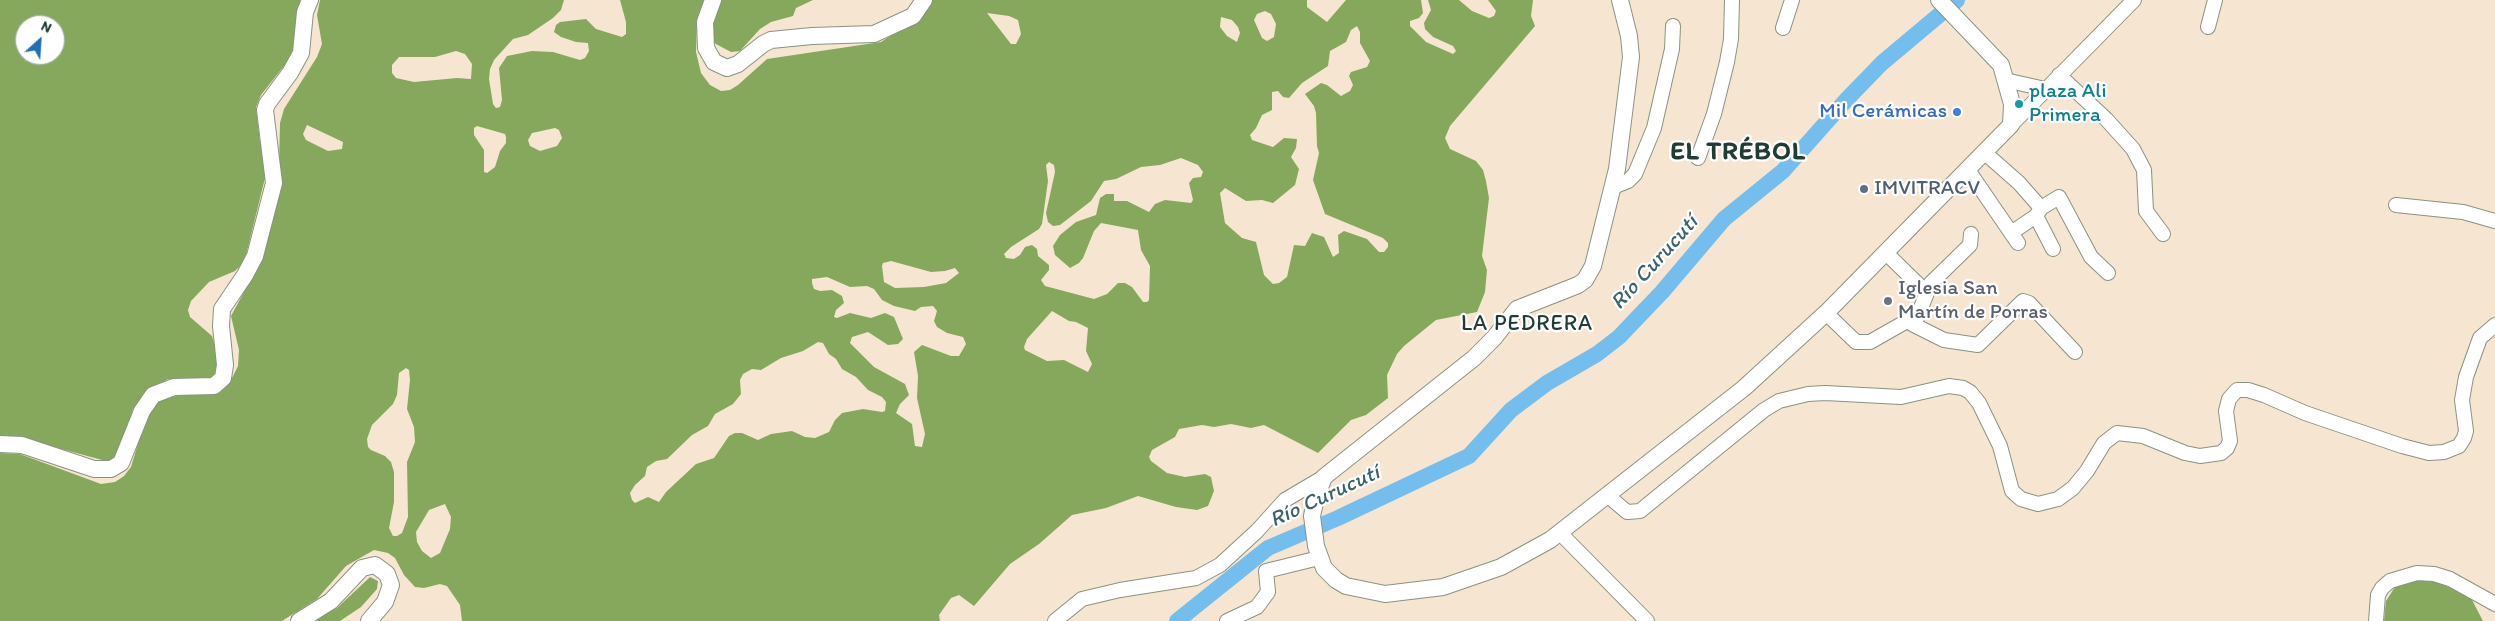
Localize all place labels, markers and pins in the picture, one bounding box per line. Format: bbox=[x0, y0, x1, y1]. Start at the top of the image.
place label: plaza Ali Primera bbox=[2029, 79, 2107, 129]
marker: plaza Ali Primera bbox=[2013, 98, 2025, 110]
place label: Mil Cerámicas bbox=[1819, 99, 1947, 125]
marker: Mil Cerámicas bbox=[1951, 106, 1963, 118]
place label: IMVITRACV bbox=[1874, 176, 1980, 202]
marker: IMVITRACV bbox=[1858, 183, 1870, 195]
place label: Iglesia San Martín de Porras bbox=[1898, 276, 2048, 326]
marker: Iglesia San Martín de Porras bbox=[1882, 295, 1894, 307]

